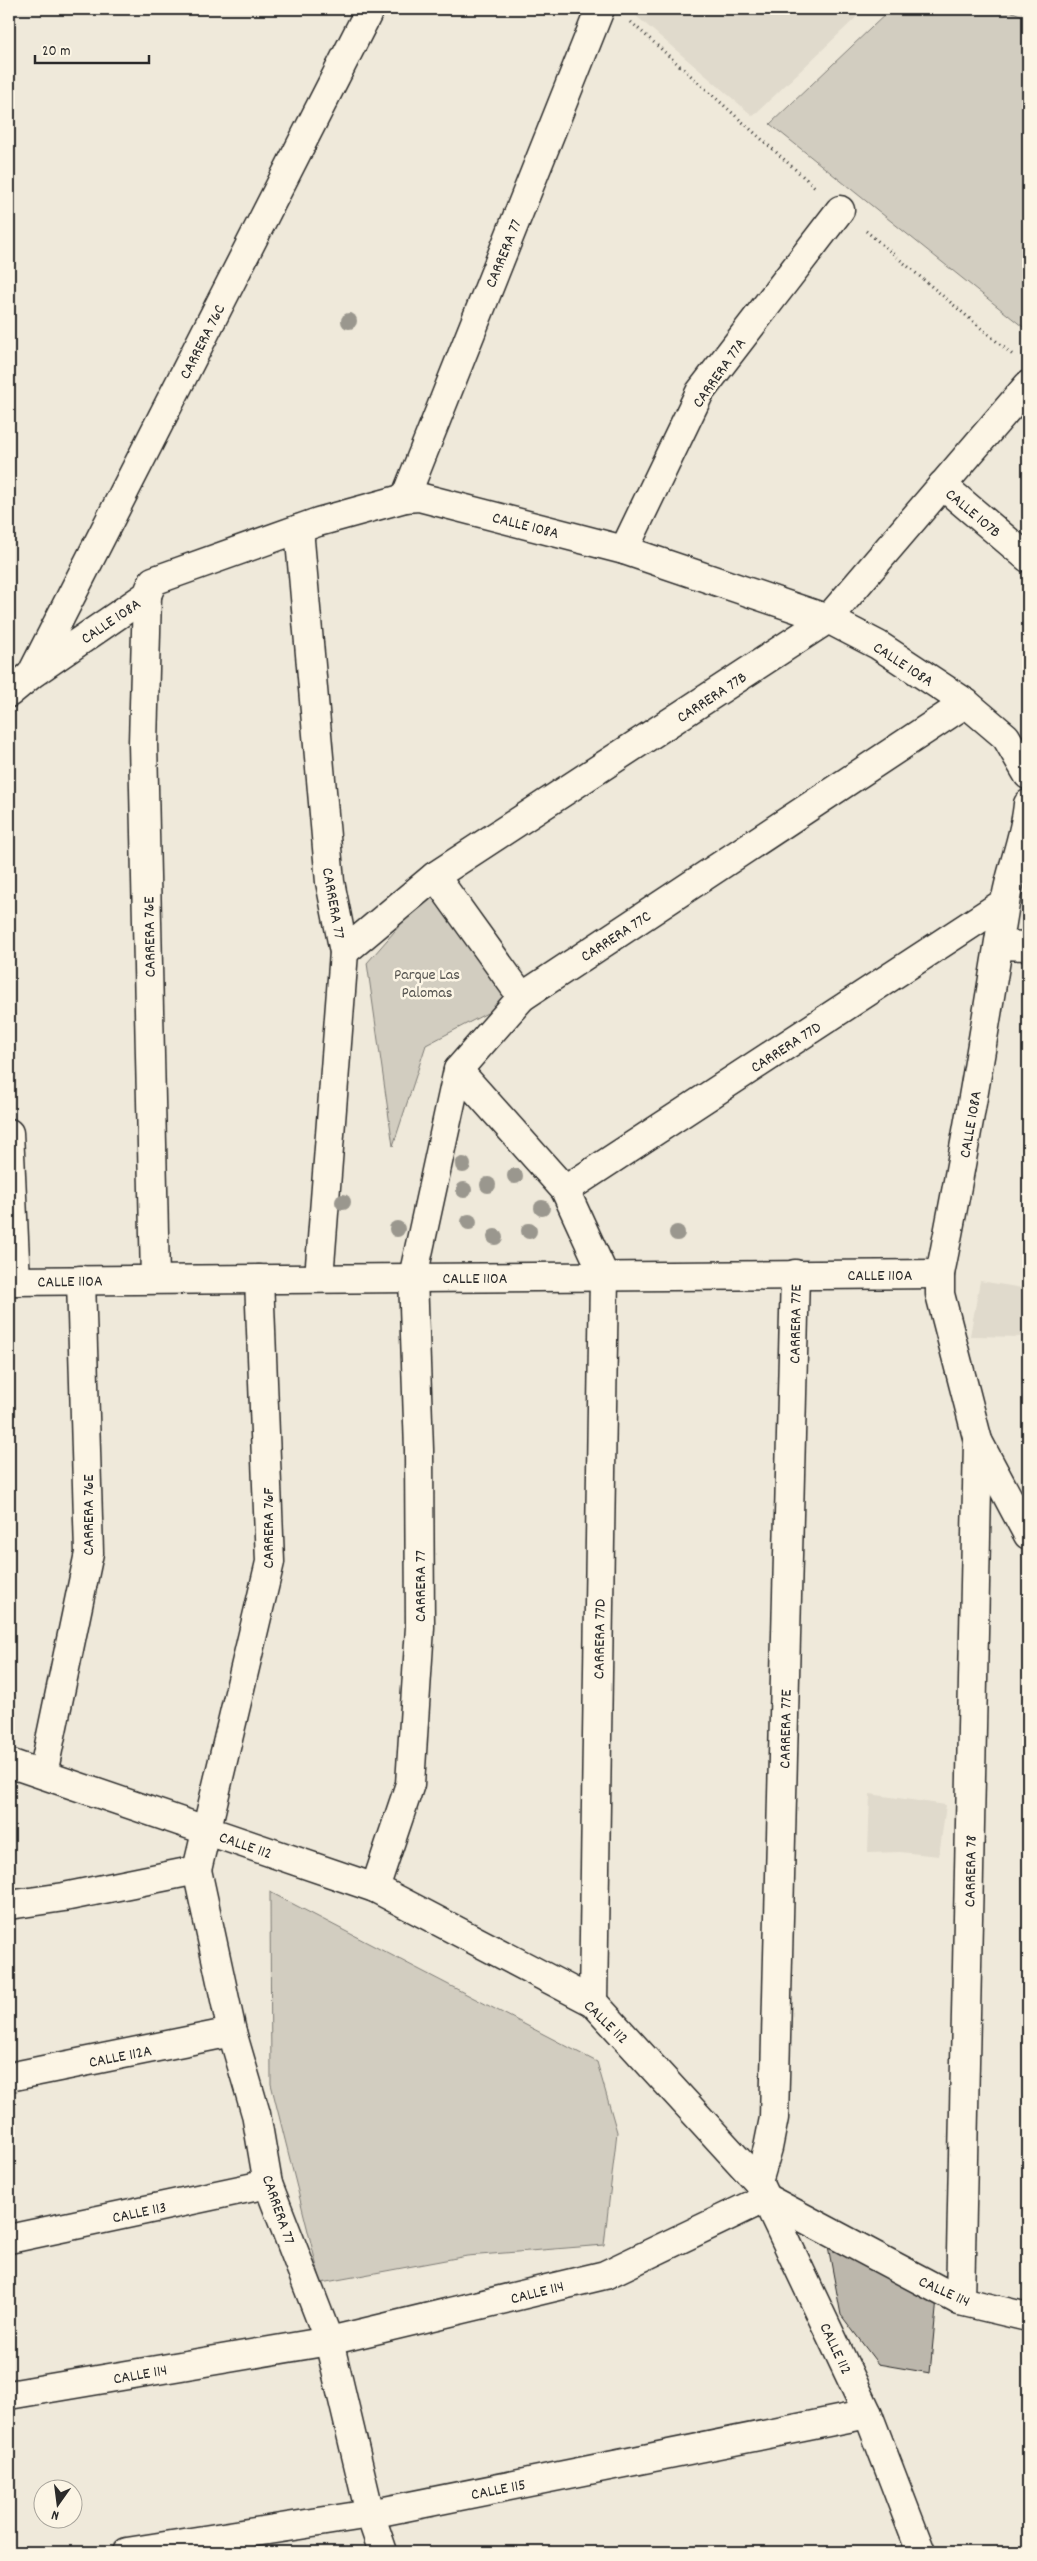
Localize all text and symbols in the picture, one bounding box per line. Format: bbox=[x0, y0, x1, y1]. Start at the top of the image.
scale bar bbox=[35, 32, 149, 64]
text: 20 m bbox=[42, 41, 70, 63]
street label: CARRERA 77 bbox=[480, 216, 528, 292]
street label: CARRERA 76C bbox=[174, 301, 232, 384]
street label: CARRERA 77A bbox=[687, 334, 753, 413]
street label: CALLE 107B bbox=[939, 484, 1005, 544]
street label: CALLE 108A bbox=[490, 507, 561, 546]
street label: CALLE 108A bbox=[77, 593, 146, 651]
street label: CALLE 108A bbox=[868, 637, 938, 693]
street label: CARRERA 77B bbox=[673, 667, 752, 729]
street label: CARRERA 77 bbox=[315, 866, 350, 941]
street label: CARRERA 76E bbox=[138, 896, 163, 978]
street label: CARRERA 77C bbox=[577, 906, 656, 968]
park label: Parque Las Palomas bbox=[394, 964, 460, 1005]
street label: CARRERA 77D bbox=[746, 1017, 826, 1080]
street label: CALLE 108A bbox=[954, 1089, 989, 1160]
street label: CALLE 110A bbox=[847, 1265, 913, 1288]
street label: CALLE 110A bbox=[442, 1268, 508, 1291]
street label: CALLE 110A bbox=[37, 1270, 103, 1295]
street label: CARRERA 77E bbox=[784, 1284, 809, 1364]
street label: CARRERA 76E bbox=[78, 1474, 101, 1555]
street label: CARRERA 76F bbox=[258, 1488, 281, 1568]
street label: CARRERA 77 bbox=[410, 1550, 433, 1622]
street label: CARRERA 77D bbox=[588, 1599, 613, 1679]
street label: CARRERA 77E bbox=[774, 1689, 799, 1769]
street label: CALLE 112 bbox=[216, 1827, 275, 1866]
street label: CARRERA 78 bbox=[959, 1835, 984, 1907]
street label: CALLE 112 bbox=[578, 1996, 633, 2050]
street label: CALLE 112A bbox=[87, 2040, 154, 2075]
street label: CARRERA 77 bbox=[255, 2172, 300, 2248]
street label: CALLE 113 bbox=[110, 2197, 169, 2230]
street label: CALLE 114 bbox=[914, 2271, 973, 2314]
street label: CALLE 114 bbox=[508, 2276, 567, 2311]
street label: CALLE 112 bbox=[813, 2319, 857, 2379]
street label: CALLE 114 bbox=[112, 2359, 169, 2392]
street label: CALLE 115 bbox=[469, 2474, 528, 2507]
north arrow bbox=[32, 2478, 82, 2528]
text: N bbox=[49, 2504, 61, 2525]

